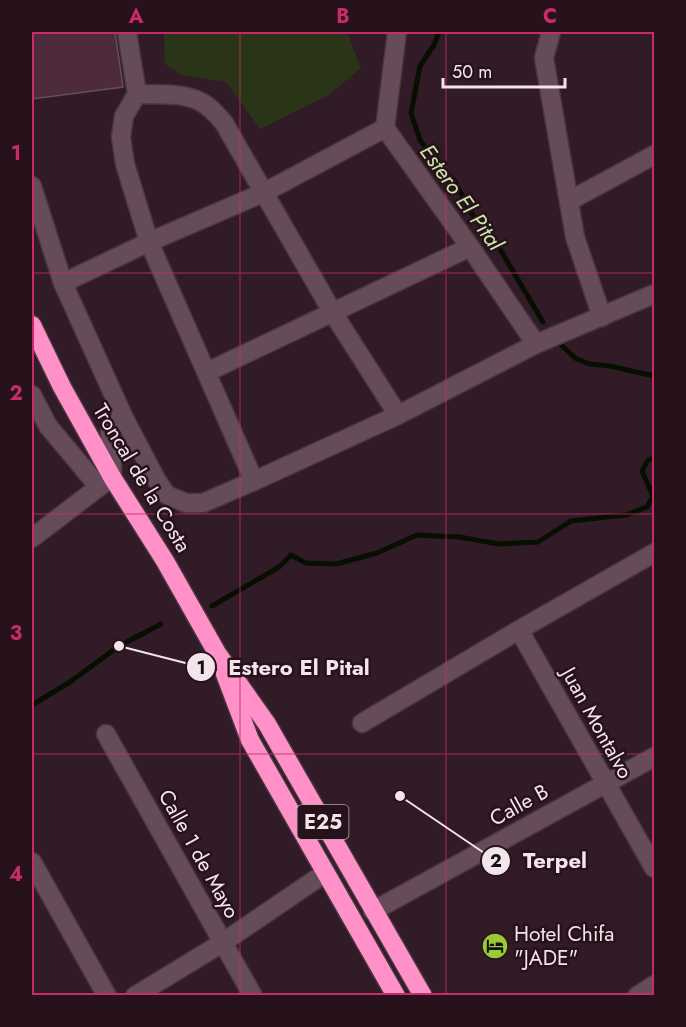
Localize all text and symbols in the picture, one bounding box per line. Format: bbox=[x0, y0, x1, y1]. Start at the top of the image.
text: A bbox=[128, 2, 144, 31]
text: B bbox=[336, 2, 350, 31]
text: C bbox=[543, 2, 557, 31]
scale bar bbox=[443, 51, 564, 89]
text: 50 m bbox=[452, 59, 492, 85]
water label: Estero El Pital bbox=[412, 137, 512, 258]
text: 1 bbox=[11, 139, 21, 168]
text: 2 bbox=[9, 379, 23, 408]
street label: Troncal de la Costa bbox=[86, 398, 198, 558]
text: 3 bbox=[10, 619, 22, 648]
callout: Estero El Pital bbox=[186, 647, 381, 687]
text: Estero El Pital bbox=[228, 651, 370, 683]
text: 1 bbox=[196, 655, 206, 681]
street label: Juan Montalvo bbox=[553, 659, 640, 784]
street label: Calle B bbox=[484, 777, 554, 833]
street label: Calle 1 de Mayo bbox=[151, 784, 247, 924]
road number: E25 bbox=[298, 805, 348, 839]
callout: Terpel bbox=[481, 841, 599, 881]
text: Terpel bbox=[523, 844, 587, 876]
text: 2 bbox=[490, 848, 502, 874]
text: 4 bbox=[9, 860, 23, 889]
place label: Hotel Chifa "JADE" bbox=[514, 919, 614, 973]
hotel icon: Hotel Chifa "JADE" bbox=[480, 931, 510, 961]

